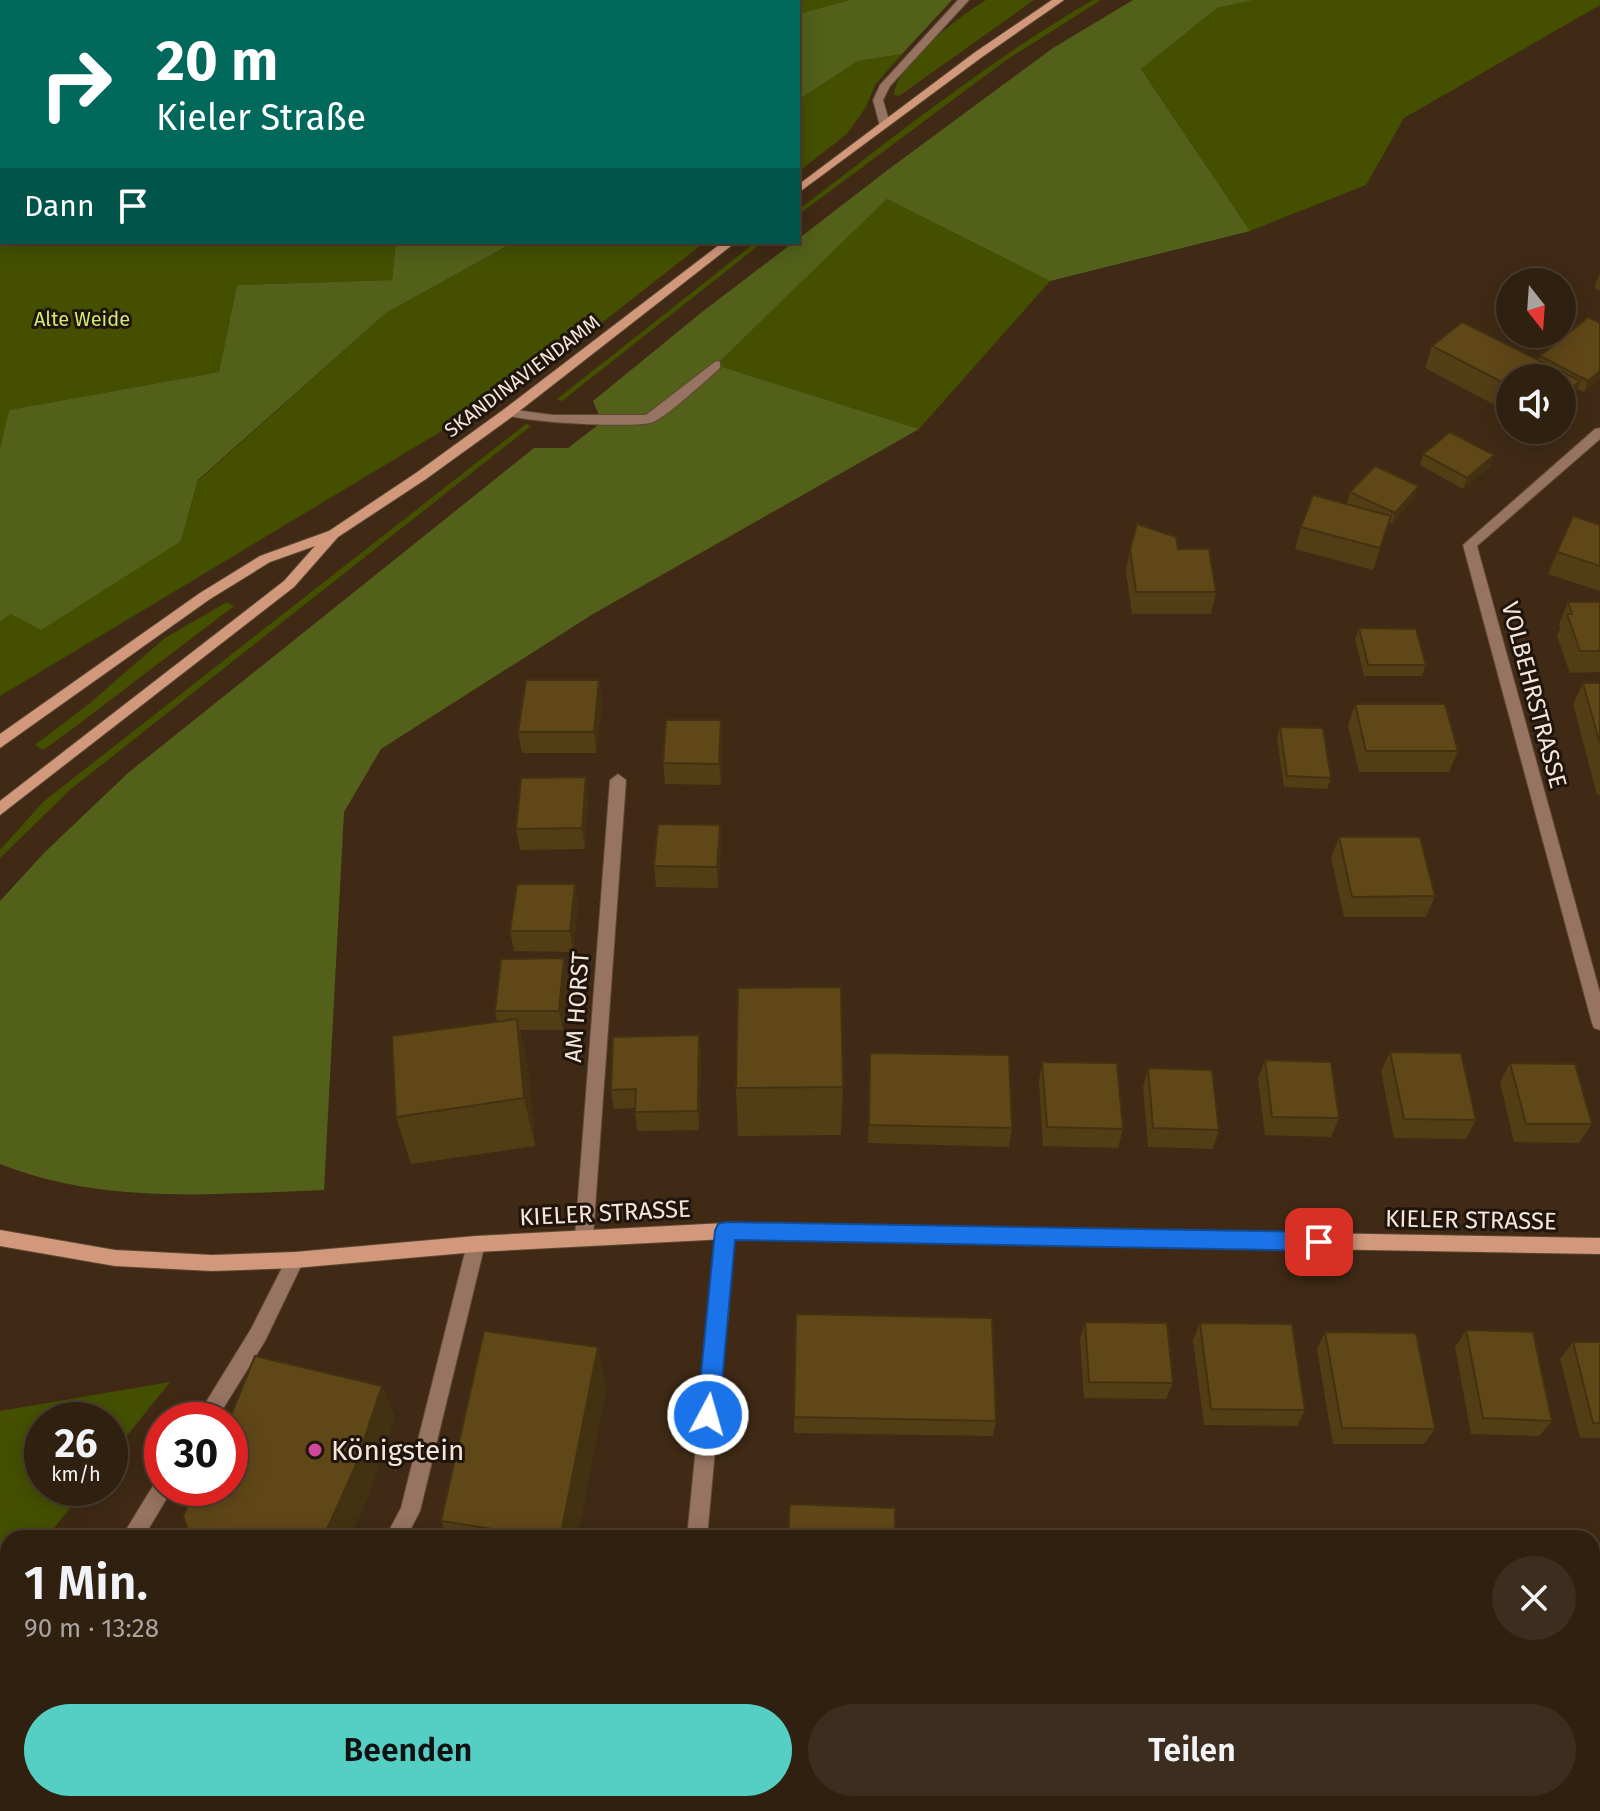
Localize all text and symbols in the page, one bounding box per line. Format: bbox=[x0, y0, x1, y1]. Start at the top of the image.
text: 20 m bbox=[156, 28, 278, 95]
icon: right bbox=[24, 32, 128, 136]
text: Kieler Straße bbox=[156, 96, 366, 140]
icon: arrive bbox=[111, 184, 155, 228]
text: Dann bbox=[24, 188, 95, 224]
north arrow bbox=[1496, 268, 1576, 348]
map controls bbox=[1496, 268, 1576, 444]
park label: Alte Weide bbox=[34, 307, 130, 331]
street label: SKANDINAVIENDAMM bbox=[440, 310, 604, 442]
button: sound bbox=[1496, 364, 1576, 444]
street label: VOLBEHRSTRASSE bbox=[1496, 599, 1572, 791]
street label: AM HORST bbox=[559, 950, 595, 1063]
street label: KIELER STRASSE bbox=[519, 1195, 691, 1231]
street label: KIELER STRASSE bbox=[1385, 1205, 1557, 1235]
pin bbox=[1285, 1208, 1353, 1276]
icon: arrive bbox=[1297, 1220, 1341, 1264]
position arrow bbox=[666, 1373, 750, 1457]
speed limit sign: 30 bbox=[144, 1402, 248, 1506]
text: 26 bbox=[54, 1420, 98, 1468]
place label: Königstein bbox=[331, 1434, 464, 1467]
marker: Königstein bbox=[306, 1441, 324, 1459]
text: km/h bbox=[51, 1462, 101, 1486]
text: 1 Min. bbox=[24, 1554, 148, 1612]
button: close bbox=[1492, 1556, 1576, 1640]
text: 90 m · 13:28 bbox=[24, 1613, 159, 1644]
button: Beenden bbox=[24, 1704, 792, 1796]
button: Teilen bbox=[808, 1704, 1576, 1796]

